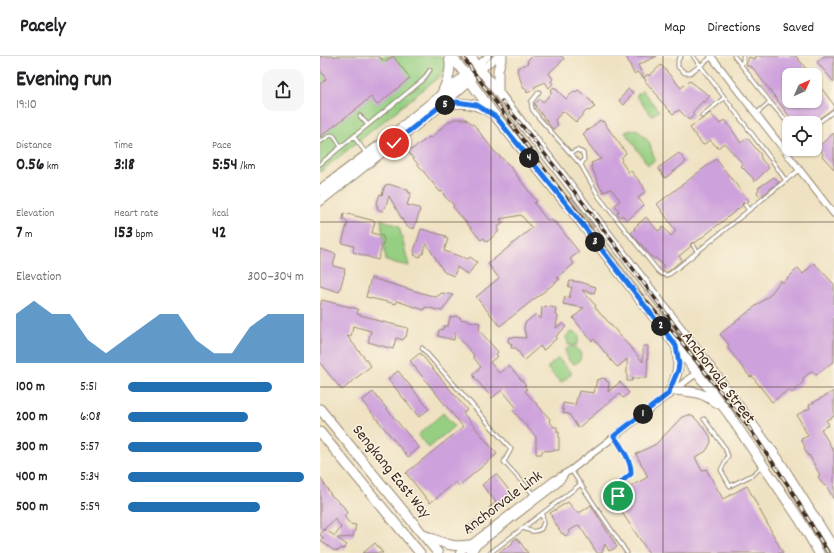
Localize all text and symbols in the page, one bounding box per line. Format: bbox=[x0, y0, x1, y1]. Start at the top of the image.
text: Pacely bbox=[20, 14, 66, 41]
text: Map bbox=[664, 18, 686, 38]
text: Directions bbox=[708, 18, 761, 38]
text: Saved bbox=[783, 18, 814, 38]
text: Evening run bbox=[16, 65, 112, 96]
north arrow bbox=[782, 68, 822, 108]
map controls bbox=[782, 68, 822, 156]
button: share bbox=[262, 69, 304, 111]
pin: 5 bbox=[435, 95, 455, 115]
text: 19:10 bbox=[16, 96, 37, 115]
text: 5 bbox=[442, 97, 448, 113]
button: locate bbox=[782, 116, 822, 156]
pin bbox=[377, 126, 411, 160]
icon: check bbox=[383, 132, 405, 154]
text: Distance bbox=[16, 138, 52, 154]
text: Time bbox=[114, 138, 133, 154]
text: Pace bbox=[212, 138, 231, 154]
pin: 4 bbox=[519, 148, 539, 168]
text: 4 bbox=[527, 150, 531, 166]
text: 0.56 bbox=[16, 154, 44, 178]
text: 3:18 bbox=[114, 154, 135, 178]
text: 5:54 bbox=[212, 154, 238, 178]
text: km bbox=[44, 159, 59, 175]
text: /km bbox=[238, 159, 255, 175]
text: Elevation bbox=[16, 206, 54, 222]
text: Heart rate bbox=[114, 206, 158, 222]
text: kcal bbox=[212, 206, 229, 222]
text: 7 bbox=[16, 222, 23, 246]
text: 153 bbox=[114, 222, 133, 246]
text: 42 bbox=[212, 222, 226, 246]
text: m bbox=[23, 227, 33, 243]
text: bpm bbox=[133, 227, 153, 243]
pin: 3 bbox=[585, 232, 605, 252]
text: 3 bbox=[593, 234, 597, 250]
text: Elevation bbox=[16, 268, 61, 287]
text: 300–304 m bbox=[247, 268, 304, 287]
pin: 2 bbox=[651, 316, 671, 336]
text: 2 bbox=[659, 318, 663, 334]
street label: Anchorvale Street bbox=[676, 327, 760, 429]
text: 100 m bbox=[16, 378, 45, 397]
text: 5:51 bbox=[80, 378, 97, 397]
pin: 1 bbox=[633, 404, 653, 424]
text: 1 bbox=[642, 406, 644, 422]
text: 200 m bbox=[16, 408, 48, 427]
text: 6:08 bbox=[80, 408, 101, 427]
street label: Sengkang East Way bbox=[346, 420, 436, 524]
text: 300 m bbox=[16, 438, 48, 457]
text: 5:57 bbox=[80, 438, 99, 457]
street label: Anchorvale Link bbox=[458, 465, 548, 541]
text: 400 m bbox=[16, 468, 47, 487]
text: 5:34 bbox=[80, 468, 99, 487]
pin bbox=[601, 479, 635, 513]
icon: arrive bbox=[607, 485, 629, 507]
text: 500 m bbox=[16, 498, 48, 517]
text: 5:59 bbox=[80, 498, 100, 517]

